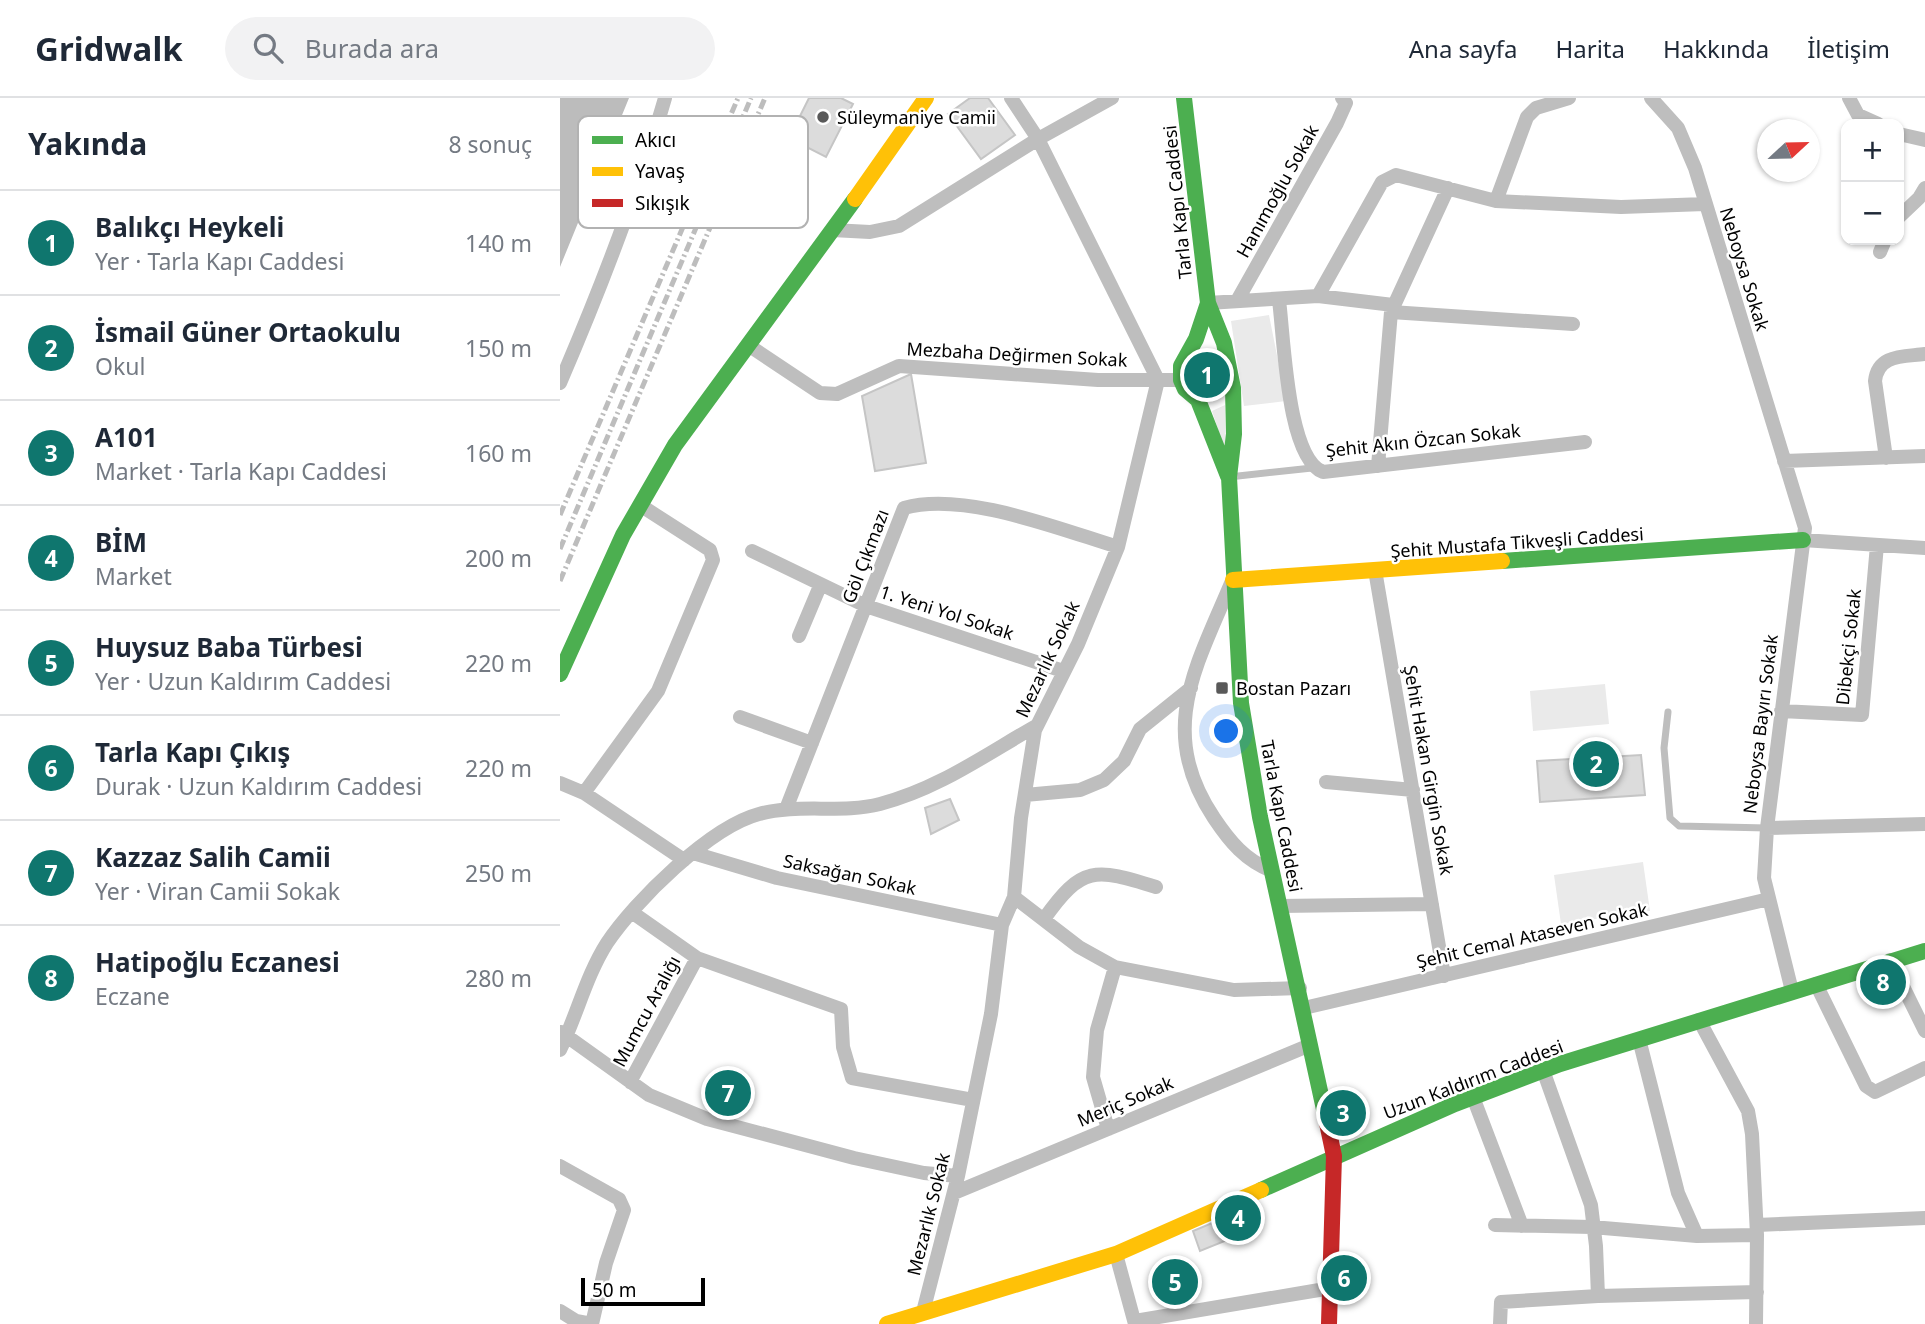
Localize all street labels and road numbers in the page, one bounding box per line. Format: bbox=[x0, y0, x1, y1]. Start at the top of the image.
street label: Hanımoğlu Sokak bbox=[1230, 120, 1324, 262]
street label: Tarla Kapı Caddesi bbox=[1157, 124, 1197, 280]
street label: Neboysa Sokak bbox=[1715, 204, 1775, 334]
street label: Mezbaha Değirmen Sokak bbox=[906, 336, 1128, 372]
street label: Şehit Akın Özcan Sokak bbox=[1324, 418, 1522, 462]
street label: Göl Çıkmazı bbox=[836, 505, 894, 607]
street label: Şehit Mustafa Tikveşli Caddesi bbox=[1390, 521, 1644, 563]
street label: 1. Yeni Yol Sokak bbox=[877, 579, 1017, 645]
street label: Dibekçi Sokak bbox=[1830, 587, 1866, 706]
street label: Mezarlık Sokak bbox=[1010, 596, 1085, 721]
street label: Neboysa Bayırı Sokak bbox=[1737, 633, 1783, 815]
street label: Şehit Hakan Girgin Sokak bbox=[1399, 663, 1459, 877]
street label: Tarla Kapı Caddesi bbox=[1256, 738, 1308, 894]
street label: Saksağan Sokak bbox=[781, 848, 919, 900]
street label: Şehit Cemal Ataseven Sokak bbox=[1414, 897, 1650, 973]
street label: Mumcu Aralığı bbox=[607, 951, 685, 1071]
street label: Uzun Kaldırım Caddesi bbox=[1380, 1034, 1566, 1124]
street label: Meriç Sokak bbox=[1073, 1070, 1177, 1132]
street label: Mezarlık Sokak bbox=[901, 1150, 955, 1278]

